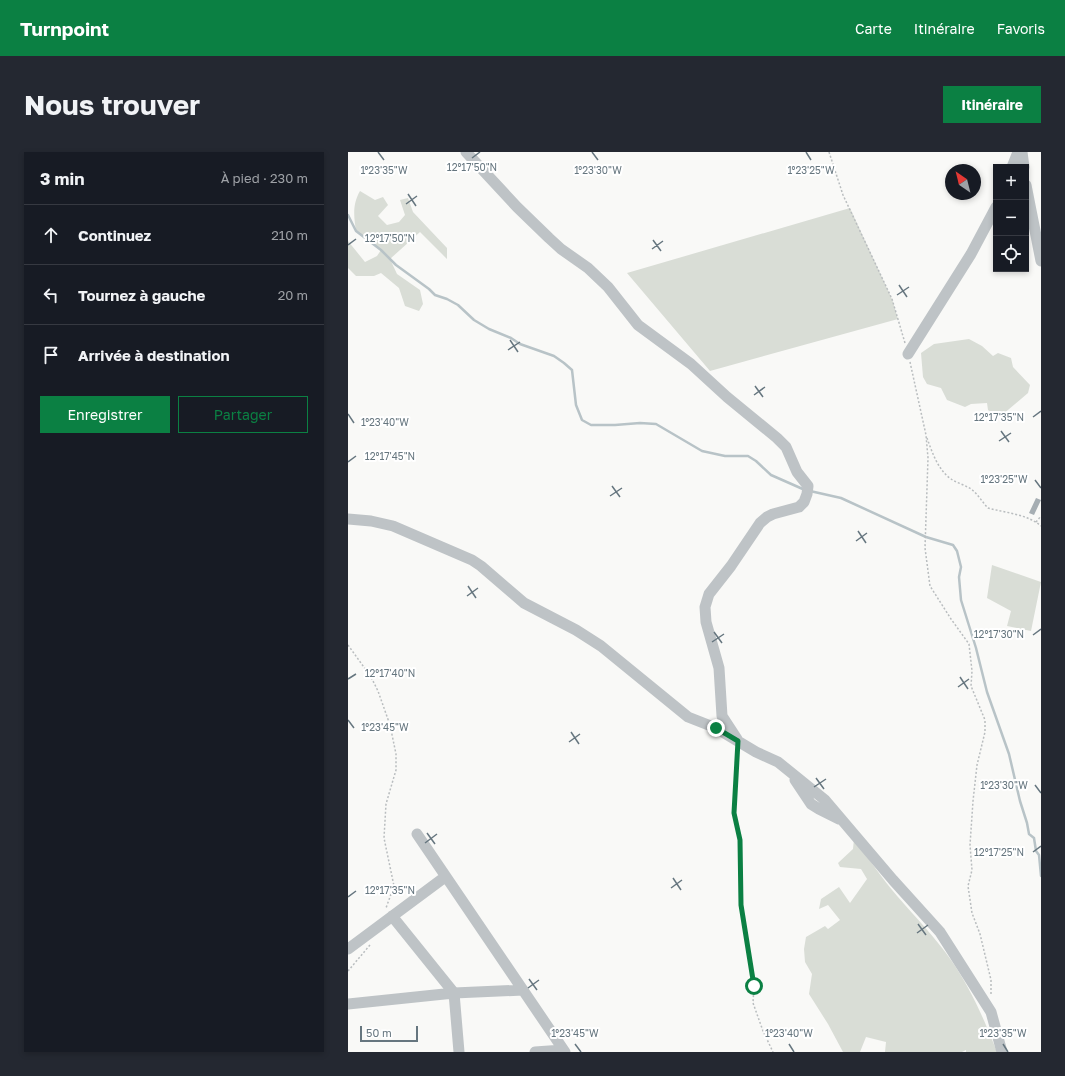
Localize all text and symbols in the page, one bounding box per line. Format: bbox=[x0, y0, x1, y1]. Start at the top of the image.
text: Turnpoint bbox=[20, 17, 109, 40]
text: Carte bbox=[855, 20, 892, 37]
text: Itinéraire bbox=[914, 20, 975, 37]
text: Favoris bbox=[997, 20, 1045, 37]
button: Itinéraire bbox=[943, 86, 1041, 123]
text: Nous trouver bbox=[24, 88, 200, 121]
text: 12°17'50"N bbox=[447, 161, 497, 173]
text: 1°23'35"W bbox=[360, 164, 408, 176]
text: 1°23'30"W bbox=[574, 164, 622, 176]
text: 1°23'25"W bbox=[787, 164, 835, 176]
north arrow bbox=[945, 164, 981, 200]
map controls bbox=[993, 164, 1029, 272]
button: + bbox=[993, 164, 1029, 200]
text: 3 min bbox=[40, 168, 84, 189]
text: À pied · 230 m bbox=[221, 170, 308, 186]
button: − bbox=[993, 200, 1029, 236]
icon: ahead bbox=[40, 224, 62, 246]
text: Continuez bbox=[78, 226, 151, 244]
text: 210 m bbox=[271, 227, 308, 243]
text: 12°17'50"N bbox=[365, 232, 415, 244]
button: locate bbox=[993, 236, 1029, 272]
icon: left bbox=[40, 284, 62, 306]
text: Tournez à gauche bbox=[78, 286, 205, 304]
text: 20 m bbox=[278, 287, 308, 303]
icon: arrive bbox=[40, 344, 62, 366]
text: Arrivée à destination bbox=[78, 346, 230, 364]
button: Enregistrer bbox=[40, 396, 170, 433]
button: Partager bbox=[178, 396, 308, 433]
text: 12°17'35"N bbox=[974, 411, 1024, 423]
text: 1°23'40"W bbox=[361, 416, 409, 428]
text: 12°17'45"N bbox=[365, 450, 415, 462]
text: 1°23'25"W bbox=[980, 473, 1028, 485]
text: 12°17'30"N bbox=[974, 628, 1024, 640]
text: 12°17'40"N bbox=[365, 667, 415, 679]
route end bbox=[707, 719, 725, 737]
text: 1°23'45"W bbox=[361, 721, 409, 733]
text: 1°23'30"W bbox=[980, 779, 1028, 791]
text: 12°17'25"N bbox=[974, 846, 1024, 858]
text: 12°17'35"N bbox=[365, 884, 415, 896]
route start bbox=[745, 977, 763, 995]
scale bar bbox=[360, 1024, 418, 1043]
text: 50 m bbox=[366, 1026, 392, 1039]
text: 1°23'45"W bbox=[551, 1027, 599, 1039]
text: 1°23'40"W bbox=[765, 1027, 813, 1039]
text: 1°23'35"W bbox=[979, 1027, 1027, 1039]

